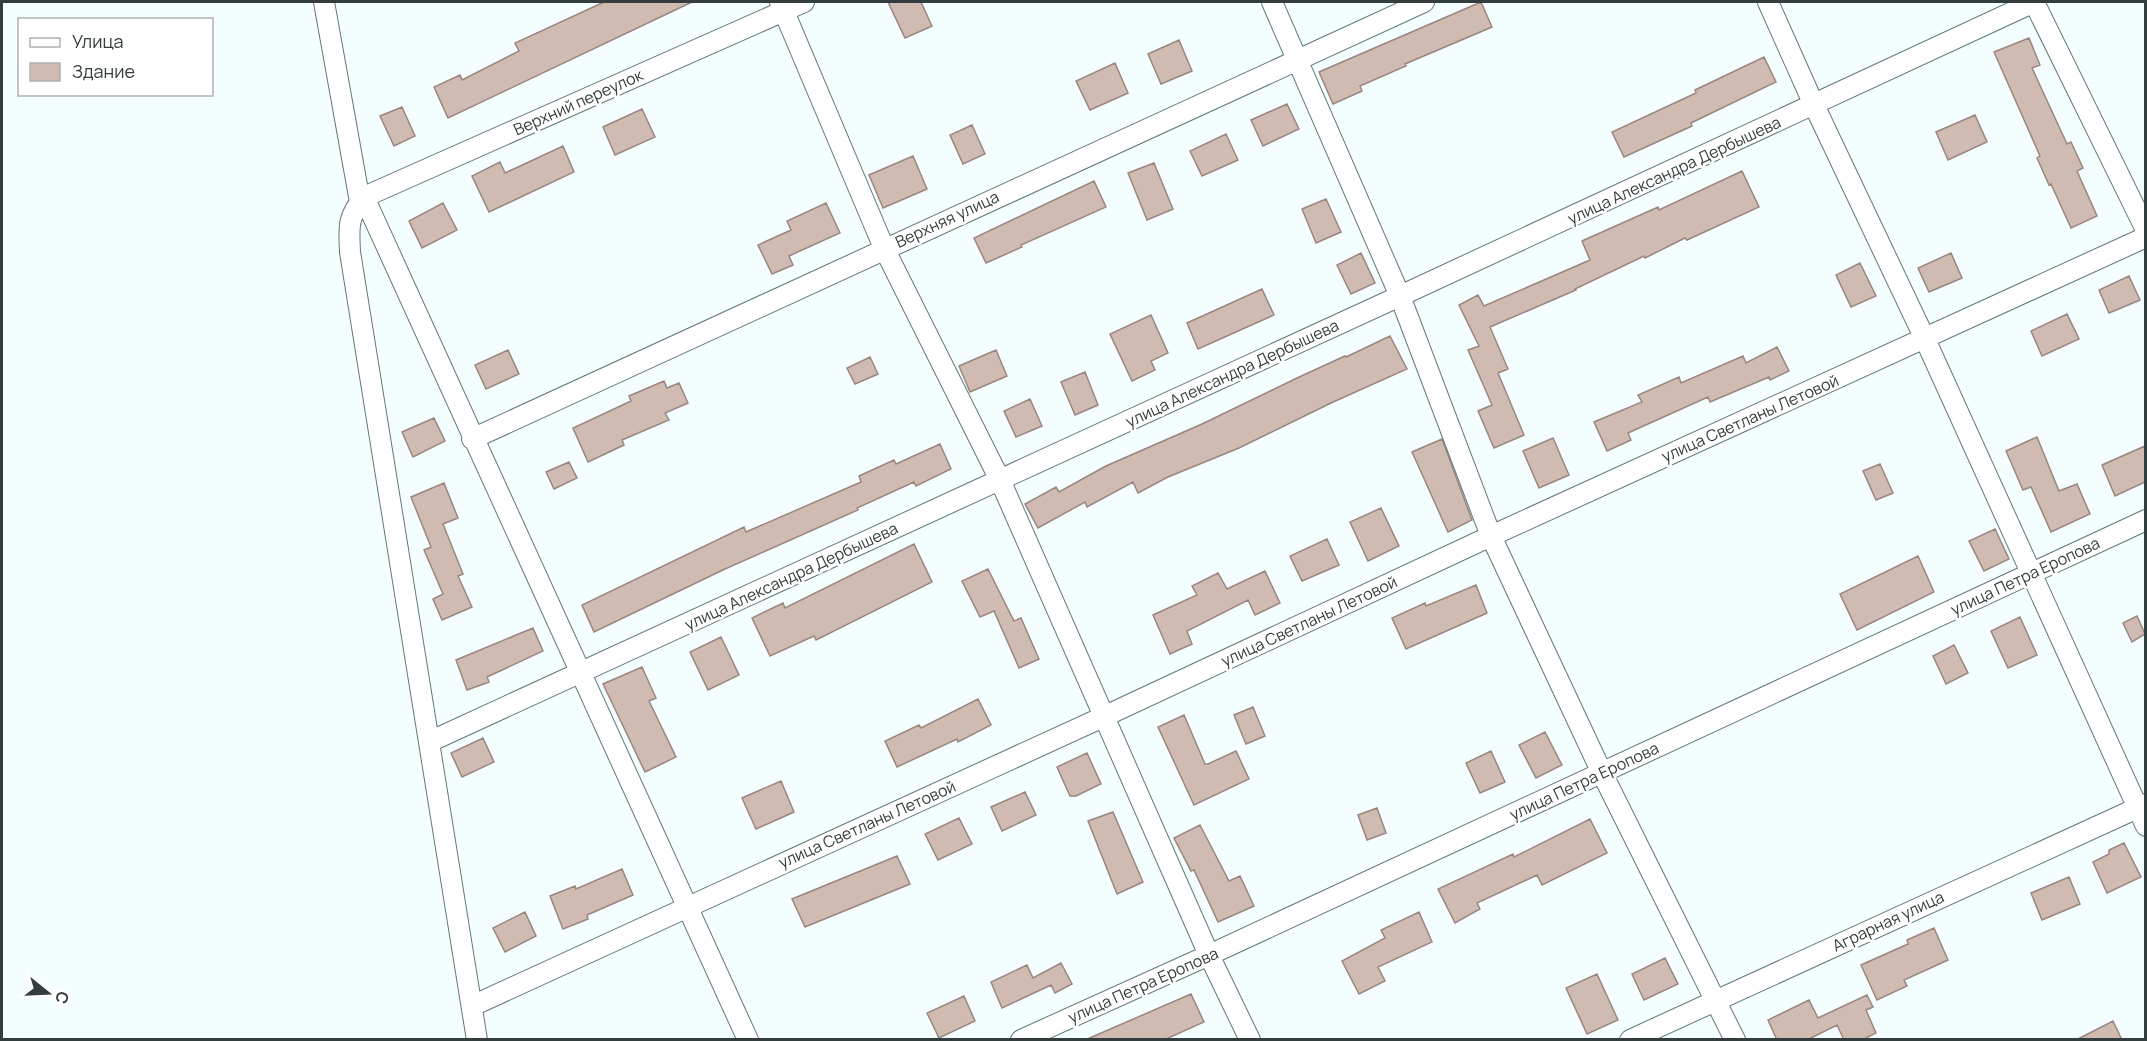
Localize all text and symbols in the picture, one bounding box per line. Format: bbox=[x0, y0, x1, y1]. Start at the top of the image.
legend bbox=[18, 18, 213, 96]
text: Улица bbox=[72, 29, 124, 53]
text: Здание bbox=[72, 59, 135, 83]
street label: Верхний переулок bbox=[510, 63, 647, 140]
street label: улица Александра Дербышева bbox=[1564, 111, 1784, 229]
street label: Верхняя улица bbox=[891, 185, 1003, 253]
street label: улица Александра Дербышева bbox=[1122, 314, 1342, 432]
street label: улица Светланы Летовой bbox=[1658, 369, 1842, 467]
street label: улица Александра Дербышева bbox=[681, 517, 901, 635]
street label: улица Петра Еропова bbox=[1947, 532, 2103, 620]
street label: улица Светланы Летовой bbox=[1217, 570, 1401, 672]
street label: улица Петра Еропова bbox=[1506, 737, 1662, 825]
street label: улица Светланы Летовой bbox=[775, 775, 959, 873]
street label: Аграрная улица bbox=[1829, 885, 1947, 957]
street label: улица Петра Еропова bbox=[1064, 942, 1222, 1028]
north arrow bbox=[18, 963, 78, 1023]
text: С bbox=[50, 989, 75, 1007]

